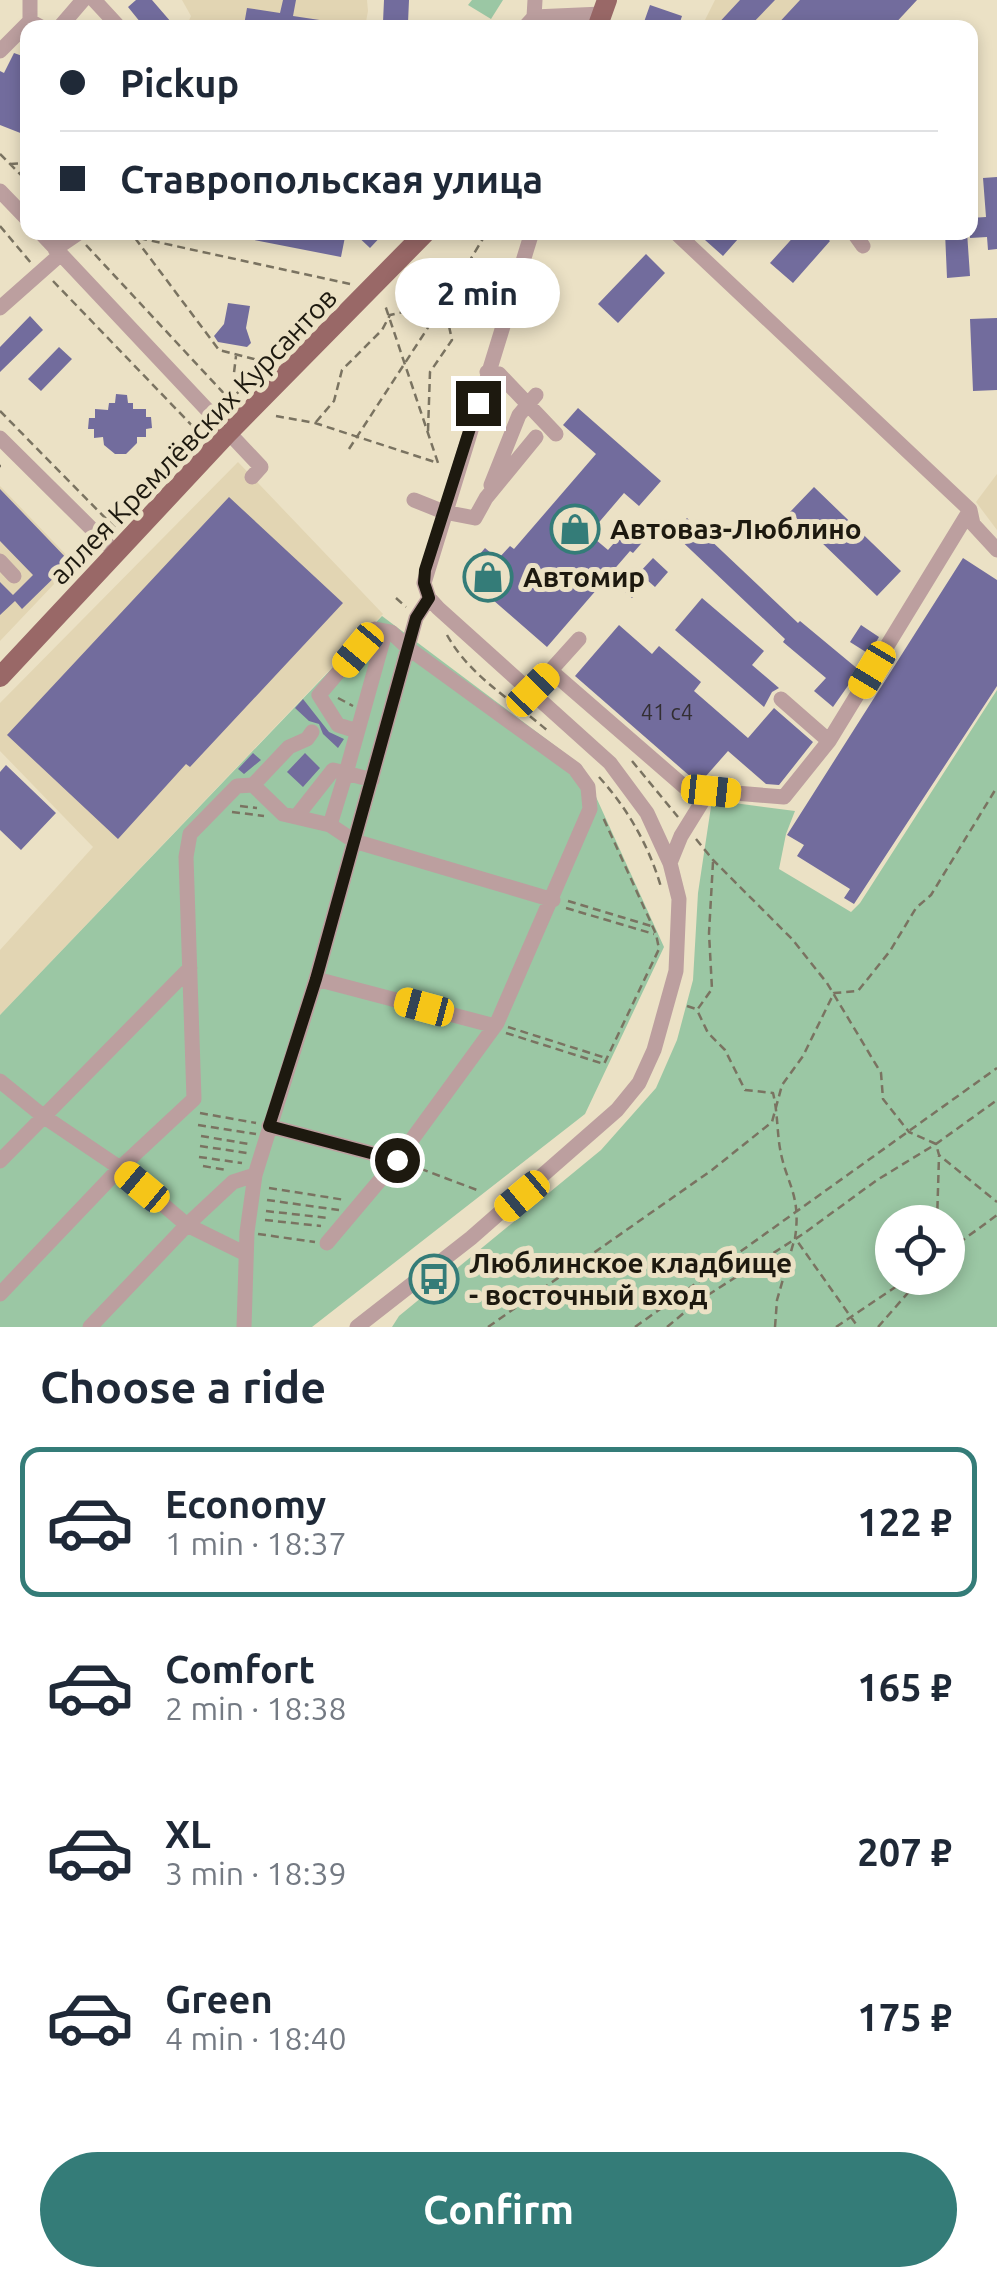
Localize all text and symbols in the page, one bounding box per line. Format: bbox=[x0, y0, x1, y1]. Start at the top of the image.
text: Pickup bbox=[120, 62, 239, 104]
text: Ставропольская улица bbox=[120, 158, 543, 200]
callout: 2 min bbox=[396, 258, 560, 328]
text: 2 min bbox=[437, 275, 518, 311]
street label: аллея Кремлёвских Курсантов bbox=[43, 281, 342, 590]
route end bbox=[456, 381, 501, 426]
shop icon: Автоваз-Люблино bbox=[549, 503, 601, 555]
place label: Автоваз-Люблино bbox=[610, 513, 862, 544]
shop icon: Автомир bbox=[462, 551, 514, 603]
place label: Автомир bbox=[523, 561, 645, 592]
car bbox=[327, 617, 389, 683]
car bbox=[844, 637, 900, 703]
car bbox=[501, 658, 565, 722]
house number: 41 с4 bbox=[641, 699, 693, 724]
car bbox=[680, 773, 742, 809]
car bbox=[391, 985, 457, 1029]
route start bbox=[375, 1138, 420, 1183]
car bbox=[109, 1156, 175, 1218]
car bbox=[489, 1165, 555, 1227]
map controls bbox=[875, 1205, 965, 1295]
button: locate bbox=[875, 1205, 965, 1295]
place label: Люблинское кладбище - восточный вход bbox=[469, 1247, 792, 1310]
bus stop icon: Люблинское кладбище - восточный вход bbox=[408, 1253, 460, 1305]
text: Choose a ride bbox=[40, 1361, 326, 1412]
icon: car bbox=[45, 1477, 135, 1567]
text: Economy bbox=[165, 1483, 326, 1525]
text: 122 ₽ bbox=[857, 1501, 952, 1543]
text: 1 min · 18:37 bbox=[165, 1525, 347, 1561]
icon: car bbox=[45, 1642, 135, 1732]
text: Comfort bbox=[165, 1648, 315, 1690]
text: 165 ₽ bbox=[857, 1666, 952, 1708]
text: 2 min · 18:38 bbox=[165, 1690, 347, 1726]
icon: car bbox=[45, 1807, 135, 1897]
text: XL bbox=[165, 1813, 211, 1855]
text: 207 ₽ bbox=[857, 1831, 952, 1873]
text: 3 min · 18:39 bbox=[165, 1855, 347, 1891]
icon: car bbox=[45, 1972, 135, 2062]
text: Green bbox=[165, 1978, 273, 2020]
text: 175 ₽ bbox=[857, 1996, 952, 2038]
text: 4 min · 18:40 bbox=[165, 2020, 347, 2056]
button: Confirm bbox=[40, 2152, 957, 2267]

